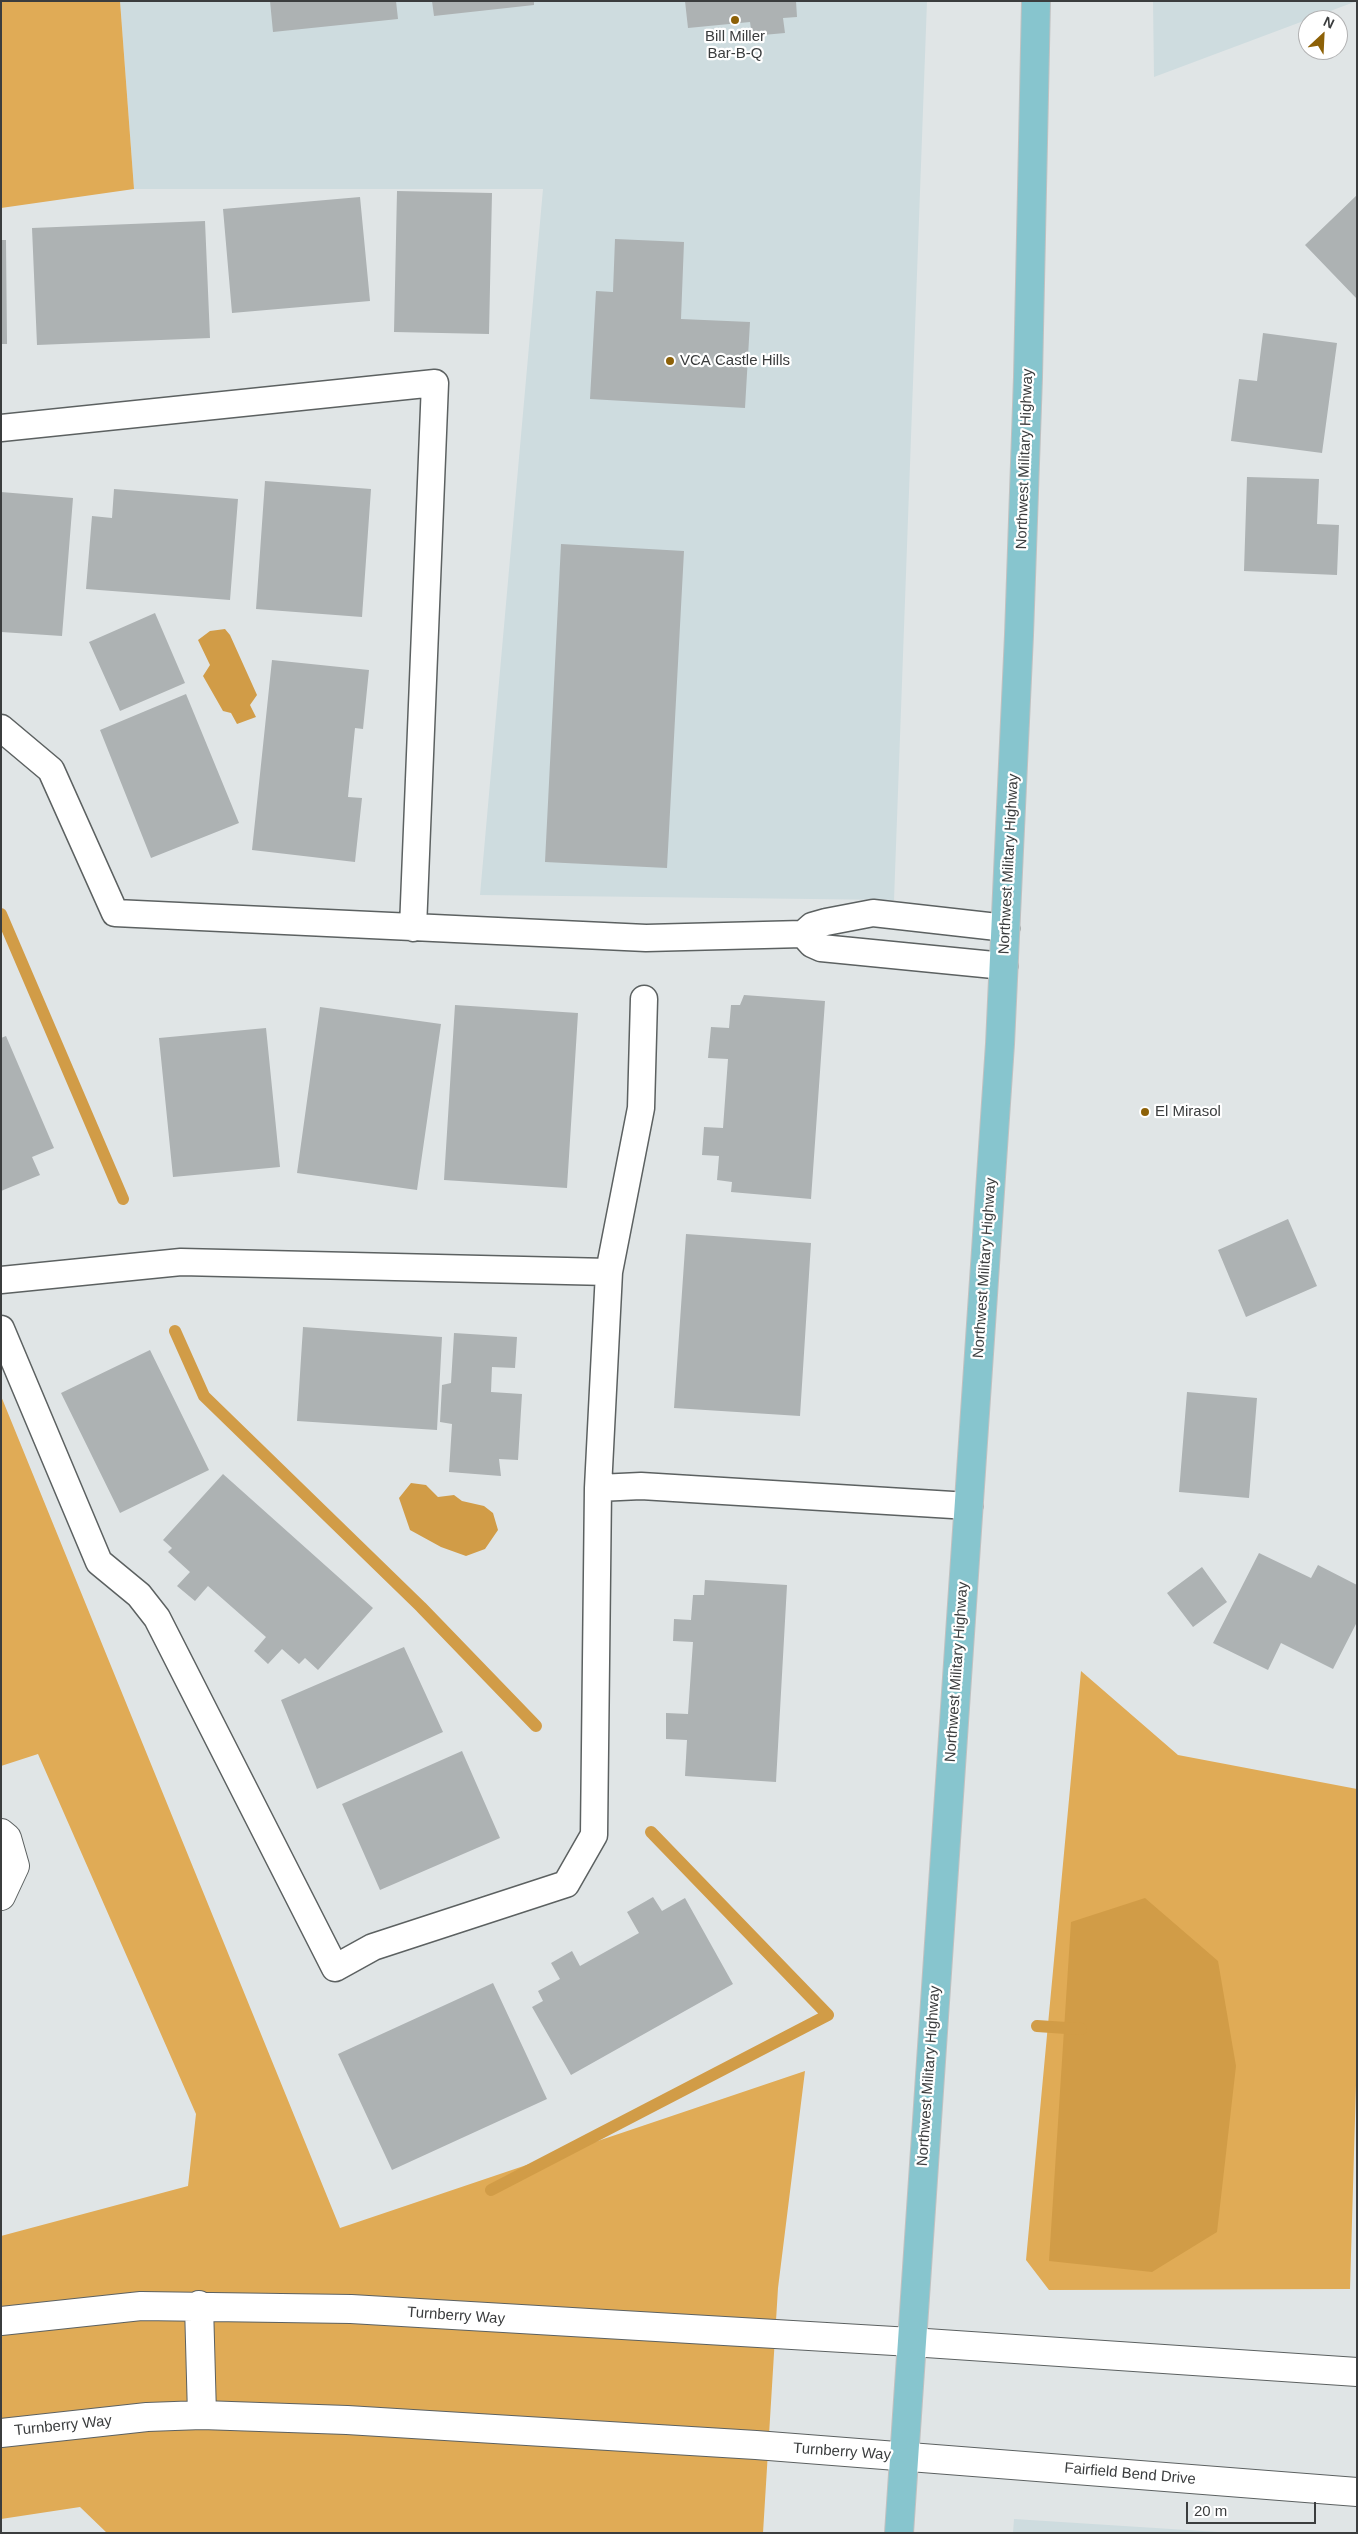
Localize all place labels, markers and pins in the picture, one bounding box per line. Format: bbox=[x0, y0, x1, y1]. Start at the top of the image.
marker: Bill Miller Bar-B-Q bbox=[729, 14, 741, 26]
place label: Bill Miller Bar-B-Q bbox=[705, 28, 765, 63]
place label: VCA Castle Hills bbox=[680, 352, 790, 370]
marker: VCA Castle Hills bbox=[664, 355, 676, 367]
place label: El Mirasol bbox=[1155, 1103, 1221, 1121]
marker: El Mirasol bbox=[1139, 1106, 1151, 1118]

